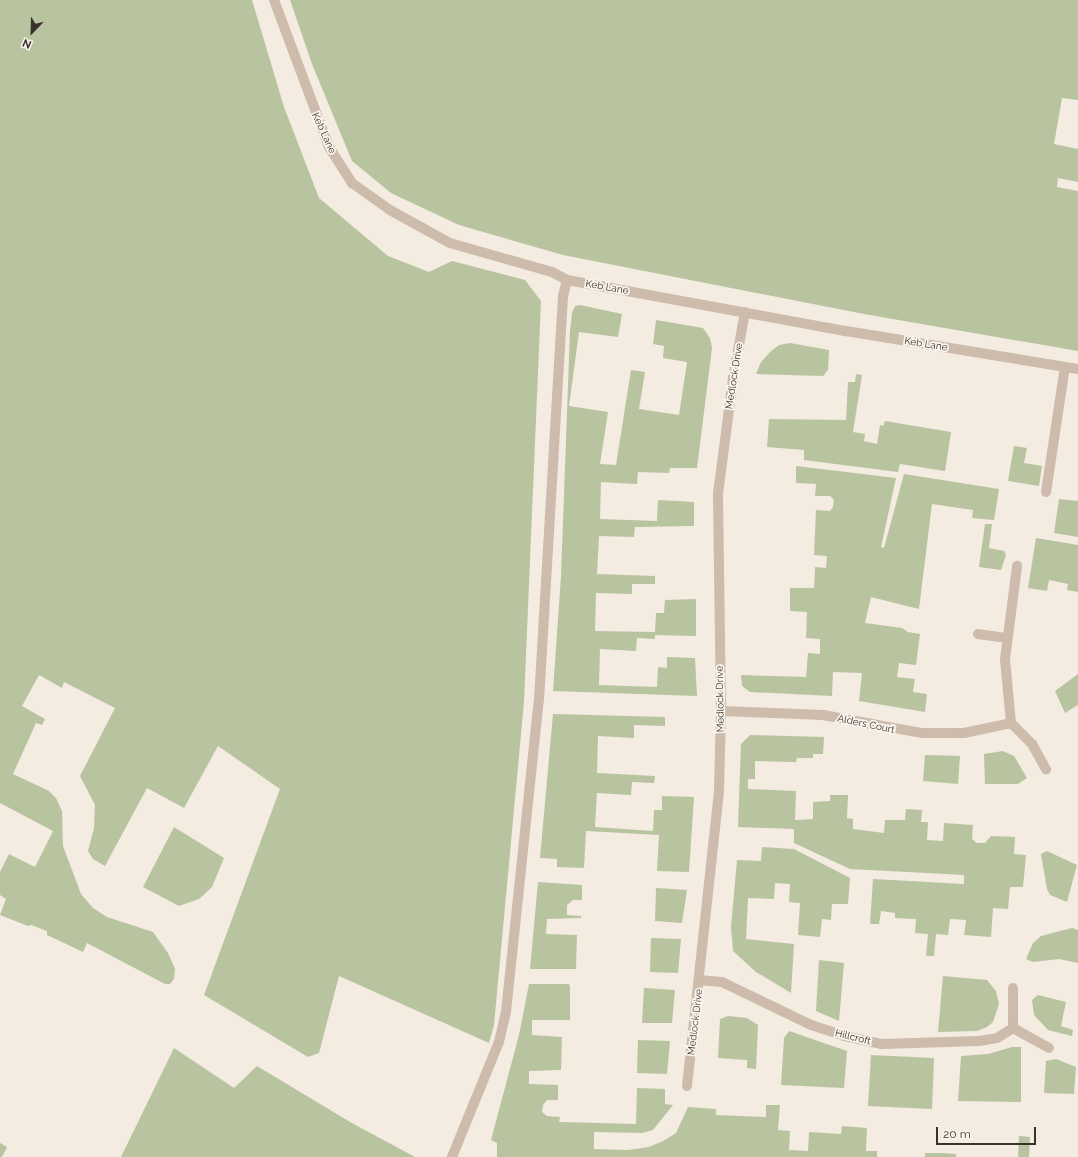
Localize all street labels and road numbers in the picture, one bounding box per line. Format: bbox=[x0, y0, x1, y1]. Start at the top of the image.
street label: Keb Lane bbox=[309, 111, 339, 155]
street label: Keb Lane bbox=[584, 277, 630, 297]
street label: Keb Lane bbox=[903, 335, 949, 353]
street label: Medlock Drive bbox=[723, 342, 745, 410]
street label: Medlock Drive bbox=[713, 666, 727, 732]
street label: Alders Court bbox=[836, 712, 896, 736]
street label: Medlock Drive bbox=[685, 988, 705, 1056]
street label: Hillcroft bbox=[834, 1027, 872, 1047]

